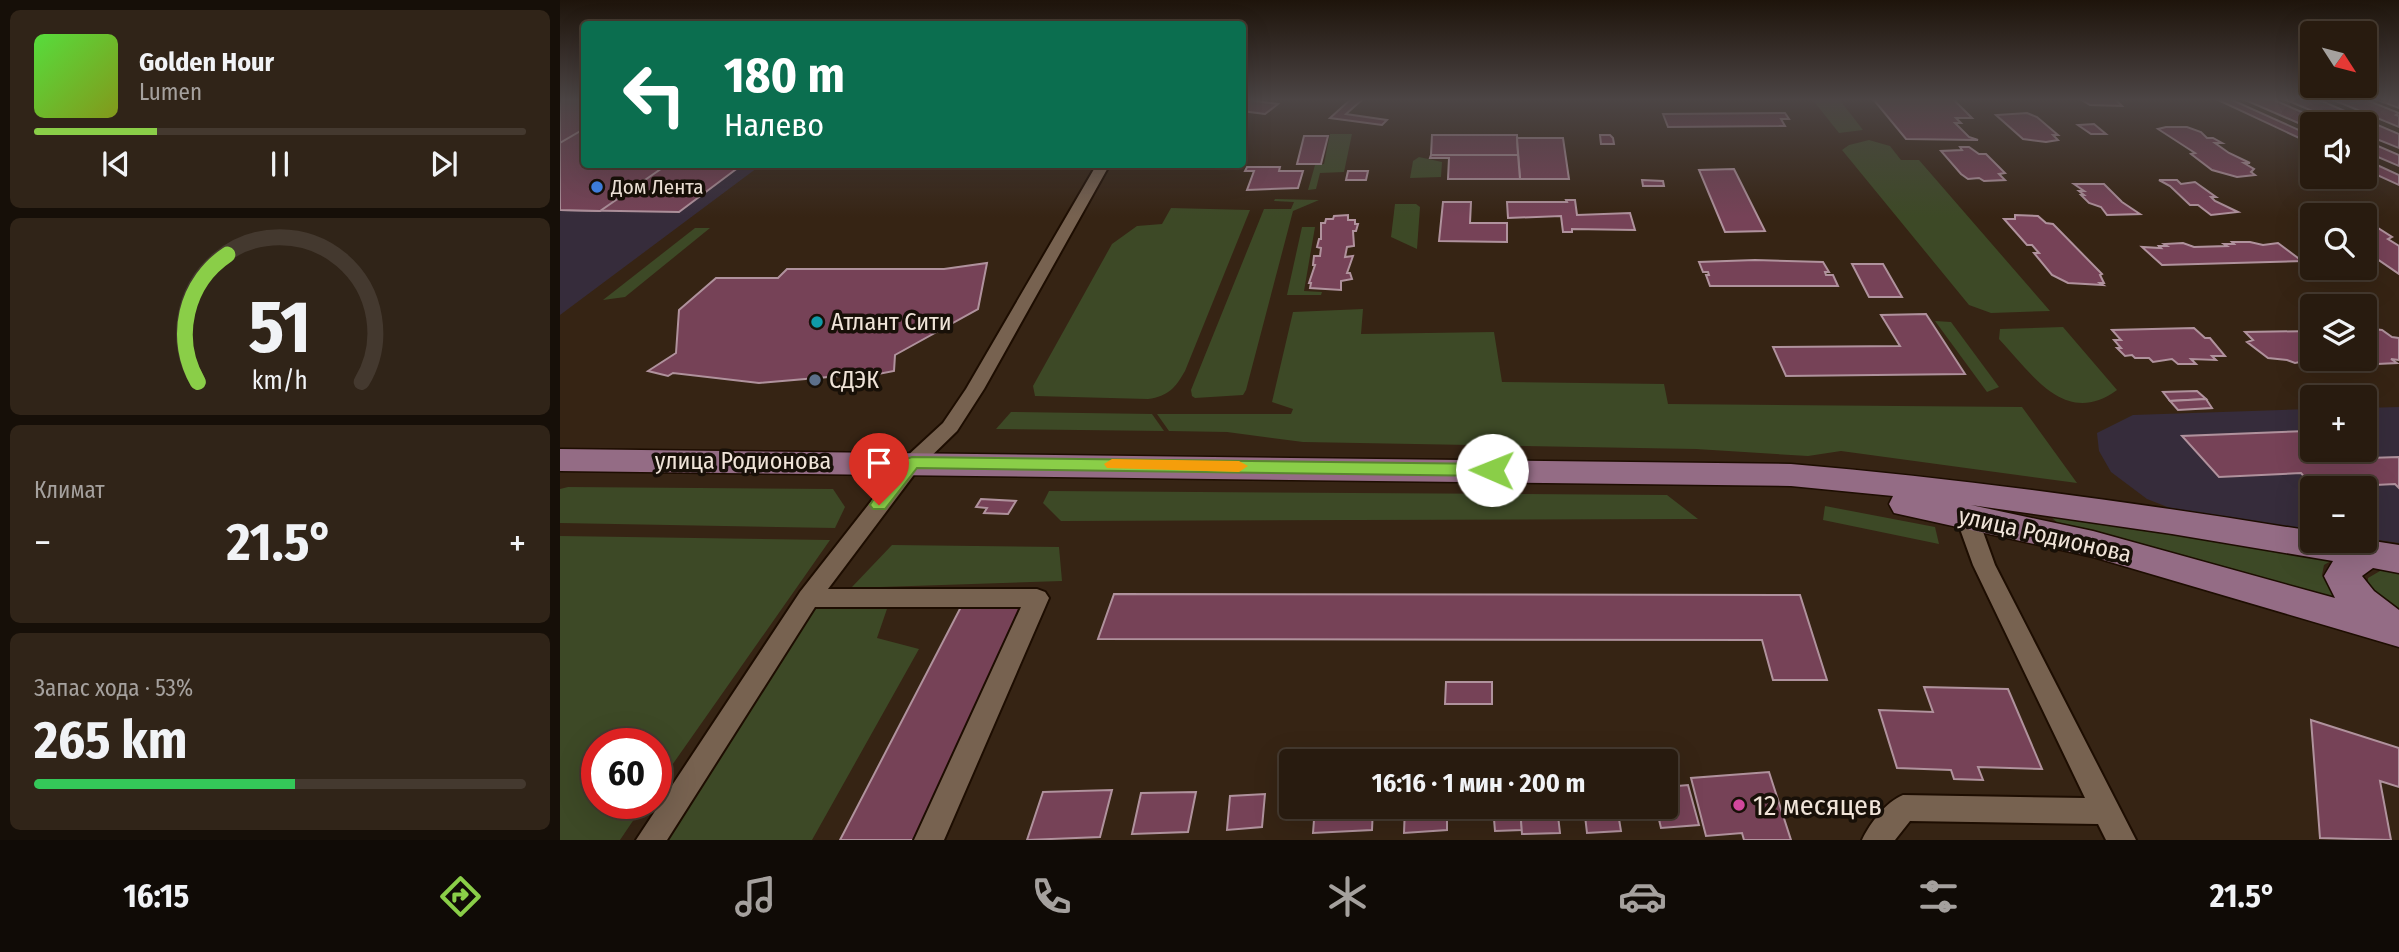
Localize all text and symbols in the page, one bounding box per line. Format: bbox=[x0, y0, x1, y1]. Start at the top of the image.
north arrow bbox=[2300, 21, 2376, 98]
map controls bbox=[2300, 21, 2377, 553]
text: 180 m bbox=[724, 46, 845, 105]
text: Golden Hour bbox=[139, 47, 274, 78]
icon: left bbox=[609, 49, 700, 140]
text: Lumen bbox=[139, 78, 202, 106]
text: Налево bbox=[724, 106, 824, 144]
button: sound bbox=[2300, 112, 2377, 189]
icon: previous bbox=[97, 145, 135, 183]
icon: pause bbox=[261, 145, 299, 183]
icon: next bbox=[425, 145, 463, 183]
place label: Дом Лента bbox=[610, 174, 703, 200]
marker: Дом Лента bbox=[589, 179, 605, 195]
button: search bbox=[2300, 203, 2377, 280]
text: 51 bbox=[249, 285, 311, 372]
button: layers bbox=[2300, 294, 2377, 371]
place label: Атлант Сити bbox=[831, 308, 952, 336]
marker: Атлант Сити bbox=[809, 314, 825, 330]
text: km/h bbox=[252, 366, 308, 396]
place label: СДЭК bbox=[829, 366, 879, 394]
marker: СДЭК bbox=[807, 372, 823, 388]
button: + bbox=[2300, 385, 2377, 462]
pin bbox=[849, 433, 909, 505]
position arrow bbox=[1455, 433, 1529, 507]
icon: arrive bbox=[860, 444, 898, 482]
street label: улица Родионова bbox=[655, 447, 831, 475]
text: Климат bbox=[34, 476, 105, 504]
button: − bbox=[2300, 476, 2377, 553]
street label: улица Родионова bbox=[1956, 501, 2134, 569]
text: 21.5° bbox=[226, 511, 333, 574]
text: − bbox=[34, 520, 51, 566]
text: + bbox=[509, 520, 526, 566]
text: Запас хода · 53% bbox=[34, 674, 193, 702]
text: 265 km bbox=[34, 709, 188, 772]
speed limit sign: 60 bbox=[581, 728, 672, 819]
text: 16:16 · 1 мин · 200 m bbox=[1372, 768, 1585, 799]
place label: 12 месяцев bbox=[1753, 789, 1882, 822]
marker: 12 месяцев bbox=[1731, 797, 1747, 813]
icon: directions bbox=[436, 872, 485, 921]
icon: music bbox=[731, 872, 780, 921]
icon: phone bbox=[1027, 872, 1076, 921]
icon: climate bbox=[1323, 872, 1372, 921]
icon: car bbox=[1618, 872, 1667, 921]
icon: filters bbox=[1914, 872, 1963, 921]
text: 16:15 bbox=[123, 877, 189, 915]
text: 21.5° bbox=[2210, 877, 2276, 915]

